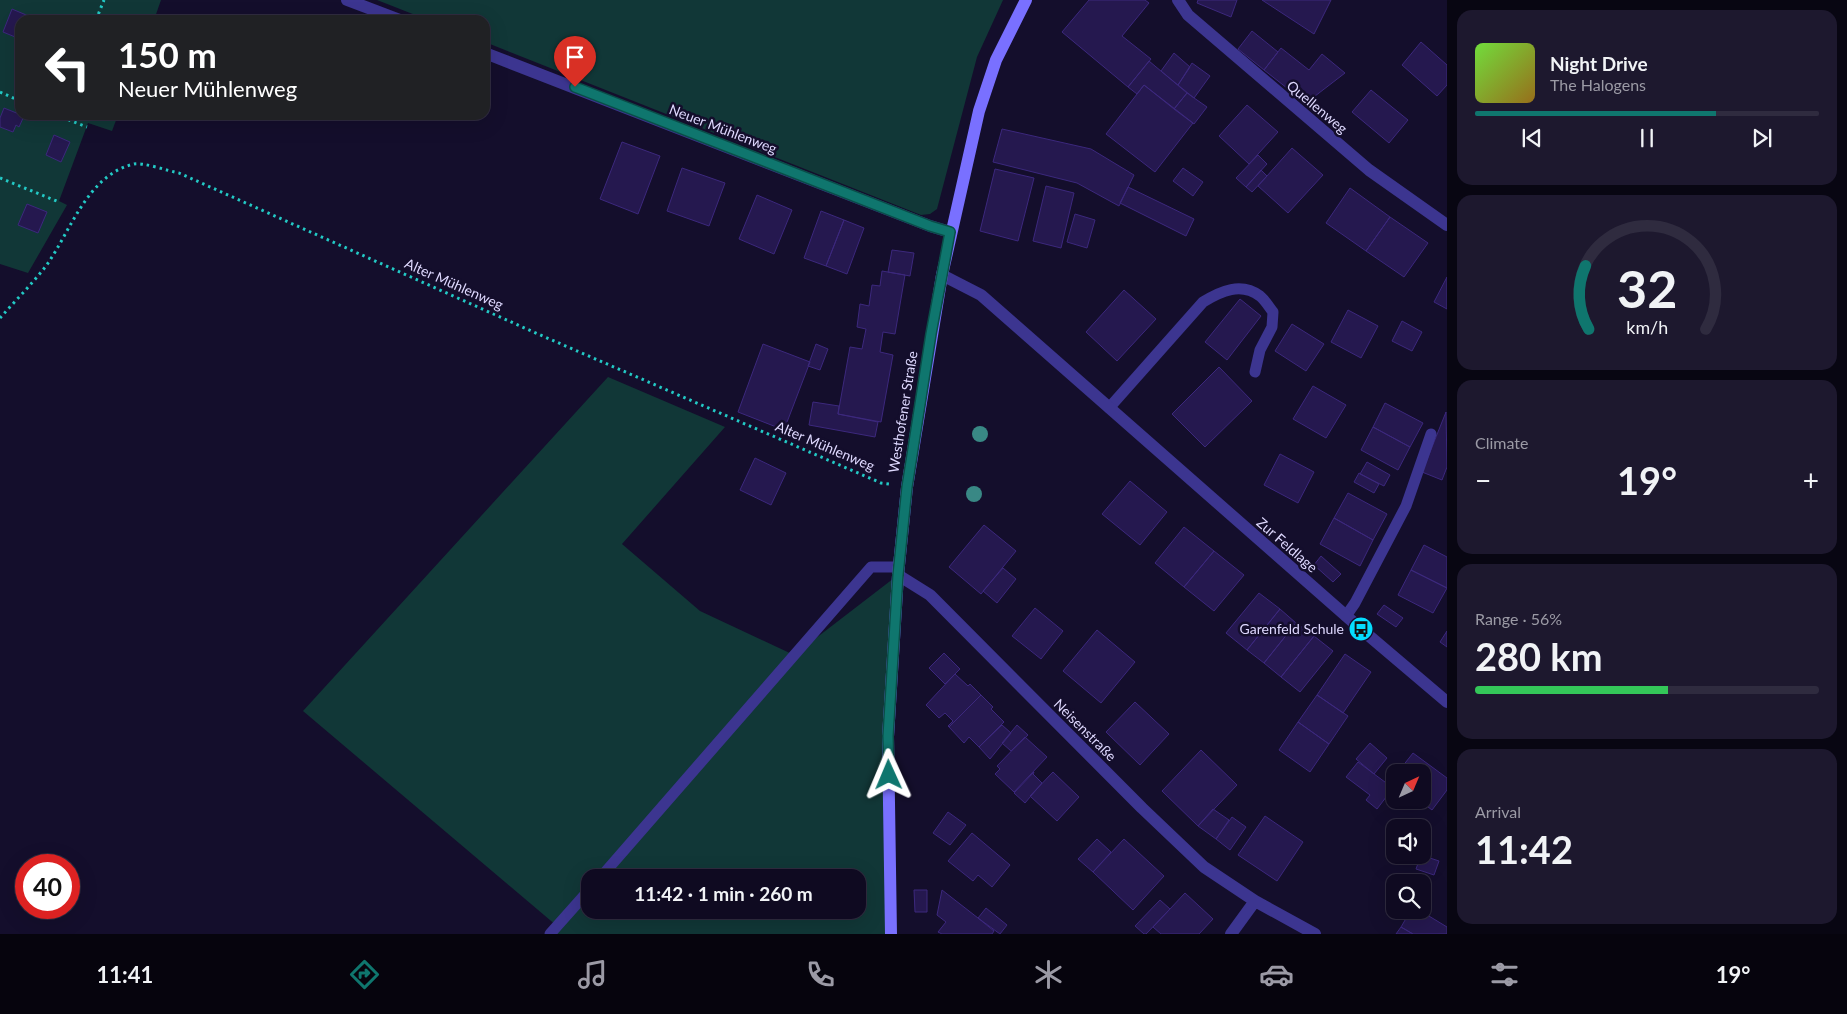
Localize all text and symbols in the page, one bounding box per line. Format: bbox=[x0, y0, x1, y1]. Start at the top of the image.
text: 150 m bbox=[118, 33, 217, 75]
icon: left bbox=[35, 35, 100, 100]
pin bbox=[554, 36, 596, 87]
icon: arrive bbox=[561, 43, 589, 71]
text: Night Drive bbox=[1550, 52, 1648, 75]
text: Neuer Mühlenweg bbox=[118, 75, 297, 102]
text: The Halogens bbox=[1550, 75, 1646, 94]
street label: Quellenweg bbox=[1284, 76, 1351, 137]
street label: Neuer Mühlenweg bbox=[667, 100, 779, 157]
icon: previous bbox=[1518, 124, 1546, 152]
icon: pause bbox=[1633, 124, 1661, 152]
icon: next bbox=[1748, 124, 1776, 152]
street label: Alter Mühlenweg bbox=[402, 254, 506, 313]
text: 32 bbox=[1617, 257, 1677, 319]
text: km/h bbox=[1626, 316, 1668, 338]
street label: Westhofener Straße bbox=[884, 350, 921, 474]
street label: Alter Mühlenweg bbox=[773, 417, 877, 474]
text: Climate bbox=[1475, 433, 1528, 452]
text: 19° bbox=[1617, 457, 1677, 503]
text: − bbox=[1475, 463, 1491, 497]
text: + bbox=[1803, 463, 1819, 497]
street label: Zur Feldlage bbox=[1253, 514, 1321, 576]
text: Range · 56% bbox=[1475, 609, 1562, 628]
bus stop icon: Garenfeld Schule bbox=[1348, 616, 1374, 642]
place label: Garenfeld Schule bbox=[1240, 620, 1344, 637]
text: 280 km bbox=[1475, 633, 1603, 679]
street label: Neisenstraße bbox=[1051, 695, 1120, 764]
position arrow bbox=[862, 748, 914, 800]
north arrow bbox=[1386, 764, 1431, 809]
map controls bbox=[1386, 764, 1431, 919]
text: Arrival bbox=[1475, 802, 1521, 821]
button: sound bbox=[1386, 819, 1431, 864]
text: 11:42 bbox=[1475, 826, 1573, 872]
speed limit sign: 40 bbox=[15, 854, 80, 919]
button: search bbox=[1386, 874, 1431, 919]
text: 11:42 · 1 min · 260 m bbox=[634, 882, 813, 905]
icon: directions bbox=[347, 957, 382, 992]
icon: music bbox=[575, 957, 610, 992]
icon: phone bbox=[803, 957, 838, 992]
icon: climate bbox=[1031, 957, 1066, 992]
icon: car bbox=[1259, 957, 1294, 992]
icon: filters bbox=[1487, 957, 1522, 992]
text: 11:41 bbox=[97, 961, 153, 988]
text: 19° bbox=[1716, 961, 1750, 988]

